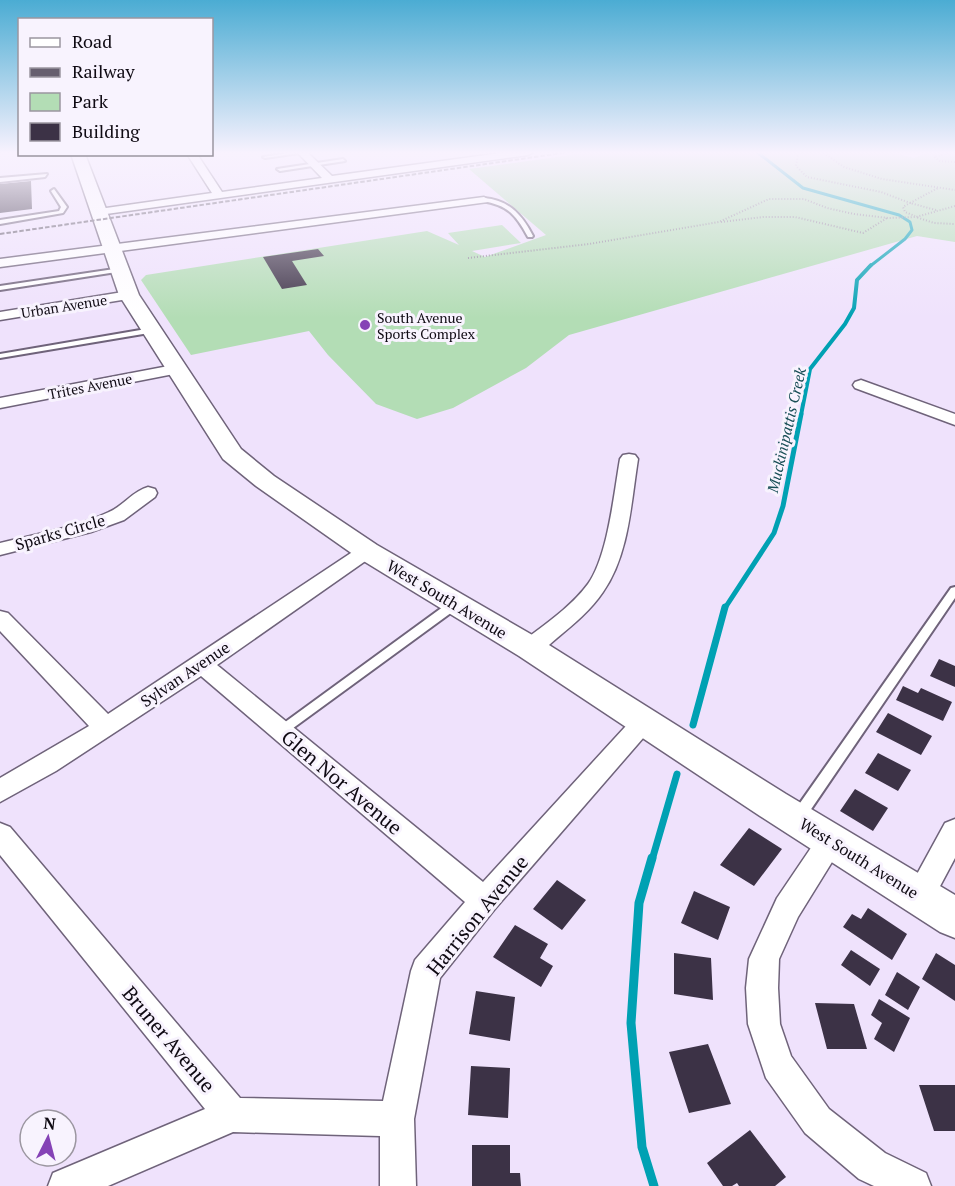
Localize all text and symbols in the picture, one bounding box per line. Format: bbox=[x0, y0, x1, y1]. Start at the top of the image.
legend bbox=[18, 18, 213, 156]
text: Road bbox=[72, 29, 112, 53]
text: Railway bbox=[72, 59, 136, 83]
text: Park bbox=[72, 89, 109, 113]
text: Building bbox=[72, 119, 140, 143]
street label: Urban Avenue bbox=[20, 290, 108, 322]
place label: South Avenue Sports Complex bbox=[377, 308, 476, 343]
marker: South Avenue Sports Complex bbox=[358, 318, 372, 332]
water label: Muckinipattis Creek bbox=[762, 365, 810, 495]
street label: Trites Avenue bbox=[46, 369, 134, 403]
street label: Sparks Circle bbox=[13, 509, 107, 555]
street label: West South Avenue bbox=[383, 554, 511, 644]
street label: Sylvan Avenue bbox=[136, 636, 234, 712]
street label: Glen Nor Avenue bbox=[276, 723, 408, 841]
street label: West South Avenue bbox=[795, 812, 923, 904]
street label: Harrison Avenue bbox=[420, 849, 534, 981]
street label: Bruner Avenue bbox=[117, 980, 221, 1098]
north arrow bbox=[18, 1108, 78, 1168]
text: N bbox=[42, 1112, 57, 1135]

